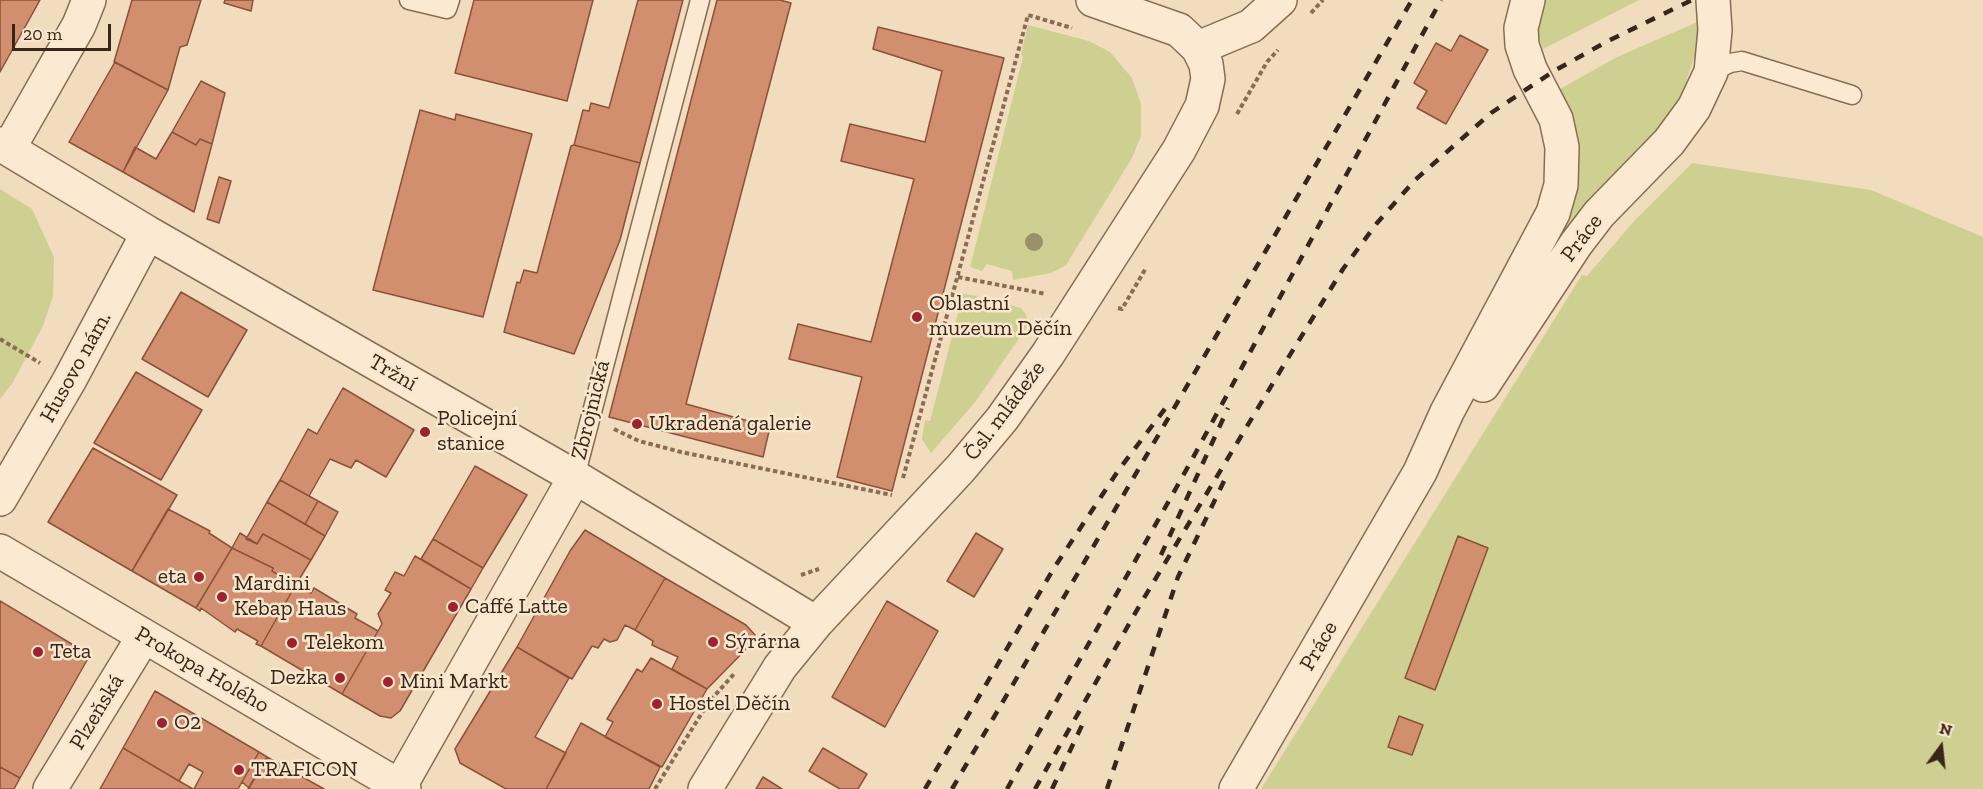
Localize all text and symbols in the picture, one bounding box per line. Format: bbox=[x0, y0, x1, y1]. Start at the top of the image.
scale bar bbox=[15, 12, 114, 50]
text: 20 m bbox=[23, 23, 62, 45]
street label: Práce bbox=[1556, 209, 1608, 267]
place label: Oblastní muzeum Děčín bbox=[929, 291, 1072, 342]
street label: Husovo nám. bbox=[35, 307, 117, 427]
marker: Oblastní muzeum Děčín bbox=[910, 310, 924, 324]
street label: Tržní bbox=[364, 349, 422, 397]
street label: Čsl. mládeže bbox=[959, 356, 1051, 466]
street label: Zbrojnická bbox=[566, 358, 616, 462]
place label: Policejní stanice bbox=[437, 406, 517, 458]
place label: Ukradená galerie bbox=[649, 411, 811, 437]
marker: Ukradená galerie bbox=[630, 417, 644, 431]
marker: Policejní stanice bbox=[418, 425, 432, 439]
place label: eta bbox=[158, 564, 187, 590]
marker: eta bbox=[192, 570, 206, 584]
place label: Mardini Kebap Haus bbox=[234, 571, 346, 622]
marker: Mardini Kebap Haus bbox=[215, 590, 229, 604]
place label: Caffé Latte bbox=[465, 594, 568, 620]
marker: Caffé Latte bbox=[446, 600, 460, 614]
street label: Práce bbox=[1294, 616, 1344, 676]
street label: Prokopa Holého bbox=[130, 621, 274, 719]
place label: Sýrárna bbox=[725, 629, 800, 655]
place label: Telekom bbox=[304, 630, 384, 656]
marker: Sýrárna bbox=[706, 635, 720, 649]
marker: Telekom bbox=[285, 636, 299, 650]
place label: Teta bbox=[50, 639, 91, 665]
marker: Teta bbox=[31, 645, 45, 659]
place label: Dezka bbox=[270, 665, 328, 691]
street label: Plzeňská bbox=[64, 669, 130, 755]
place label: Mini Markt bbox=[400, 669, 508, 695]
marker: Dezka bbox=[333, 671, 347, 685]
marker: Mini Markt bbox=[381, 675, 395, 689]
place label: Hostel Děčín bbox=[669, 691, 790, 717]
marker: Hostel Děčín bbox=[650, 697, 664, 711]
place label: O2 bbox=[174, 710, 201, 736]
marker: O2 bbox=[155, 716, 169, 730]
north arrow bbox=[1911, 717, 1971, 777]
text: N bbox=[1937, 718, 1954, 740]
place label: TRAFICON bbox=[251, 757, 358, 783]
marker: TRAFICON bbox=[232, 763, 246, 777]

